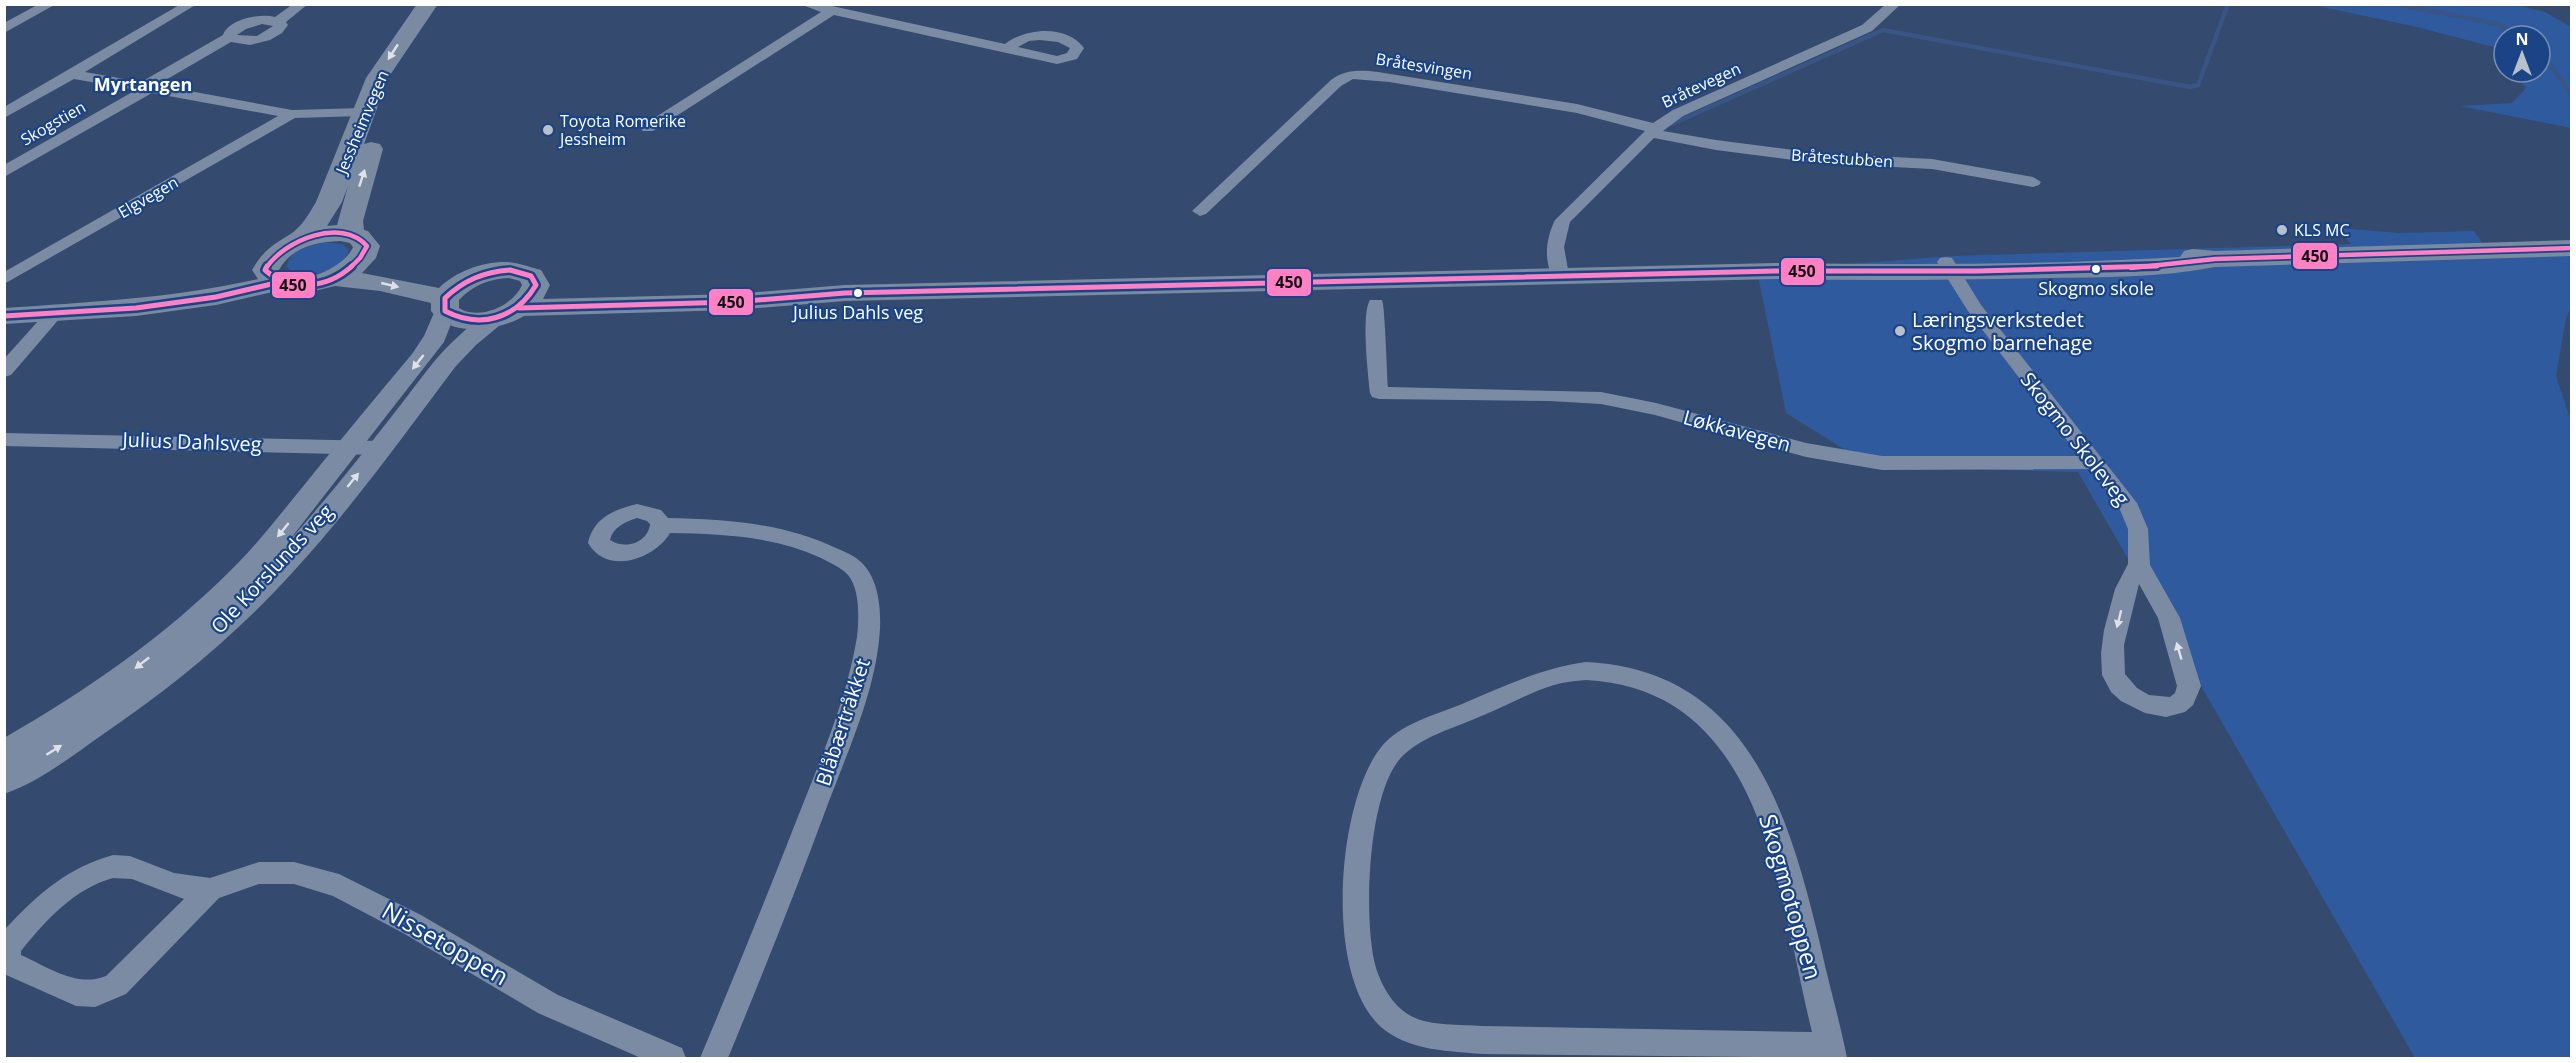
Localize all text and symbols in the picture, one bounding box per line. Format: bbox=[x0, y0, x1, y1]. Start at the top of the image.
north arrow bbox=[2492, 24, 2552, 84]
text: N bbox=[2515, 28, 2529, 50]
one-way arrow bbox=[388, 44, 399, 60]
street label: Bråtesvingen bbox=[1374, 48, 1474, 84]
street label: Bråtevegen bbox=[1658, 57, 1744, 113]
street label: Jessheimvegen bbox=[329, 67, 394, 179]
district label: Myrtangen bbox=[94, 72, 192, 96]
street label: Skogstien bbox=[16, 96, 90, 150]
place label: Toyota Romerike Jessheim bbox=[558, 110, 686, 150]
marker: Toyota Romerike Jessheim bbox=[541, 123, 555, 137]
street label: Bråtestubben bbox=[1790, 143, 1894, 173]
one-way arrow bbox=[358, 169, 368, 187]
street label: Elgvegen bbox=[114, 171, 182, 223]
place label: KLS MC bbox=[2294, 219, 2350, 241]
marker: KLS MC bbox=[2275, 223, 2289, 237]
line badge: 450 bbox=[2292, 242, 2338, 270]
text: 450 bbox=[2301, 245, 2329, 267]
line badge: 450 bbox=[1780, 257, 1825, 286]
text: 450 bbox=[1788, 260, 1816, 282]
marker: Skogmo skole bbox=[2090, 263, 2102, 275]
line badge: 450 bbox=[1266, 268, 1312, 297]
line badge: 450 bbox=[271, 271, 316, 299]
text: 450 bbox=[1275, 271, 1303, 293]
text: 450 bbox=[279, 274, 307, 296]
place label: Skogmo skole bbox=[2038, 276, 2154, 300]
one-way arrow bbox=[380, 281, 399, 290]
marker: Julius Dahls veg bbox=[852, 287, 864, 299]
line badge: 450 bbox=[708, 288, 754, 316]
text: 450 bbox=[717, 291, 745, 313]
place label: Julius Dahls veg bbox=[791, 300, 923, 324]
place label: Læringsverkstedet Skogmo barnehage bbox=[1912, 306, 2093, 356]
marker: Læringsverkstedet Skogmo barnehage bbox=[1893, 324, 1907, 338]
one-way arrow bbox=[413, 354, 425, 369]
street label: Skogmo Skoleveg bbox=[2015, 367, 2136, 511]
street label: Løkkavegen bbox=[1680, 403, 1794, 458]
street label: Julius Dahlsveg bbox=[120, 426, 262, 457]
one-way arrow bbox=[347, 472, 360, 488]
street label: Ole Korslunds veg bbox=[205, 498, 339, 639]
one-way arrow bbox=[277, 522, 289, 537]
one-way arrow bbox=[2113, 610, 2123, 628]
one-way arrow bbox=[2174, 642, 2183, 660]
street label: Blåbærtråkket bbox=[809, 655, 876, 789]
one-way arrow bbox=[134, 657, 149, 669]
one-way arrow bbox=[46, 745, 62, 756]
street label: Skogmotoppen bbox=[1752, 810, 1831, 983]
street label: Nissetoppen bbox=[376, 893, 515, 992]

